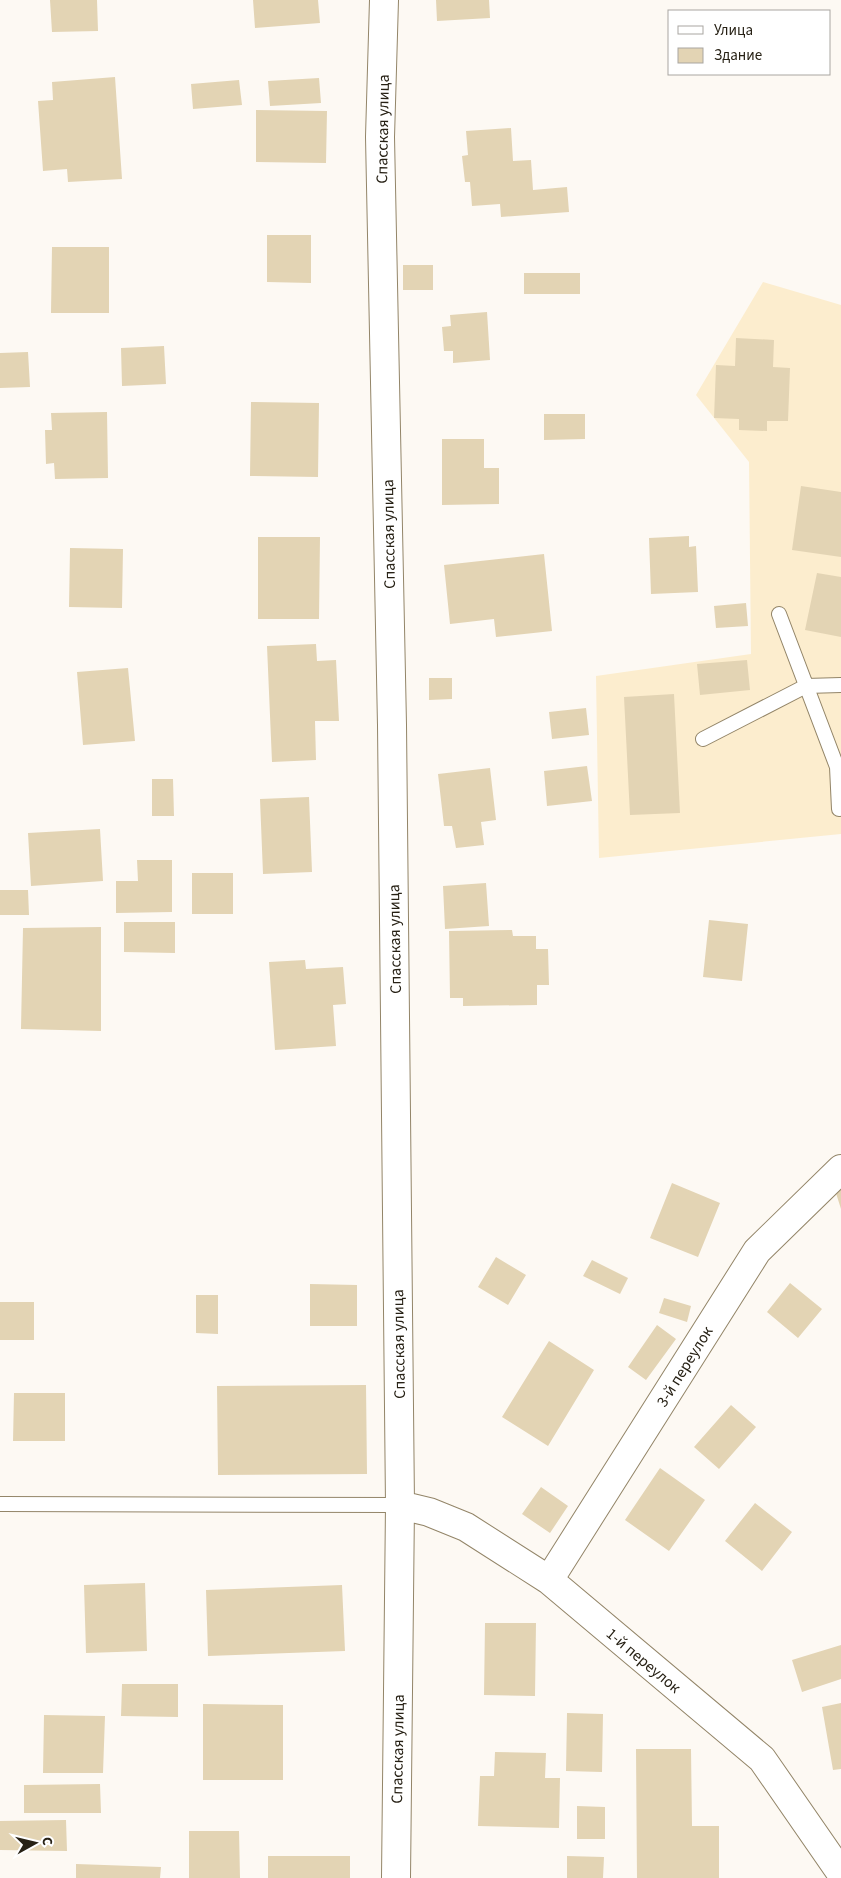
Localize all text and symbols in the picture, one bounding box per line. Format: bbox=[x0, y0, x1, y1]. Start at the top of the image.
legend bbox=[668, 10, 831, 75]
text: Улица bbox=[714, 20, 753, 41]
text: Здание bbox=[714, 45, 762, 66]
street label: Спасская улица bbox=[371, 74, 395, 184]
street label: Спасская улица bbox=[377, 479, 401, 589]
street label: Спасская улица bbox=[383, 884, 407, 994]
street label: Спасская улица bbox=[387, 1289, 411, 1399]
street label: 3-й переулок bbox=[651, 1322, 718, 1411]
street label: 1-й переулок bbox=[601, 1623, 685, 1699]
street label: Спасская улица bbox=[386, 1694, 410, 1804]
north arrow bbox=[10, 1818, 60, 1868]
text: С bbox=[36, 1836, 57, 1847]

